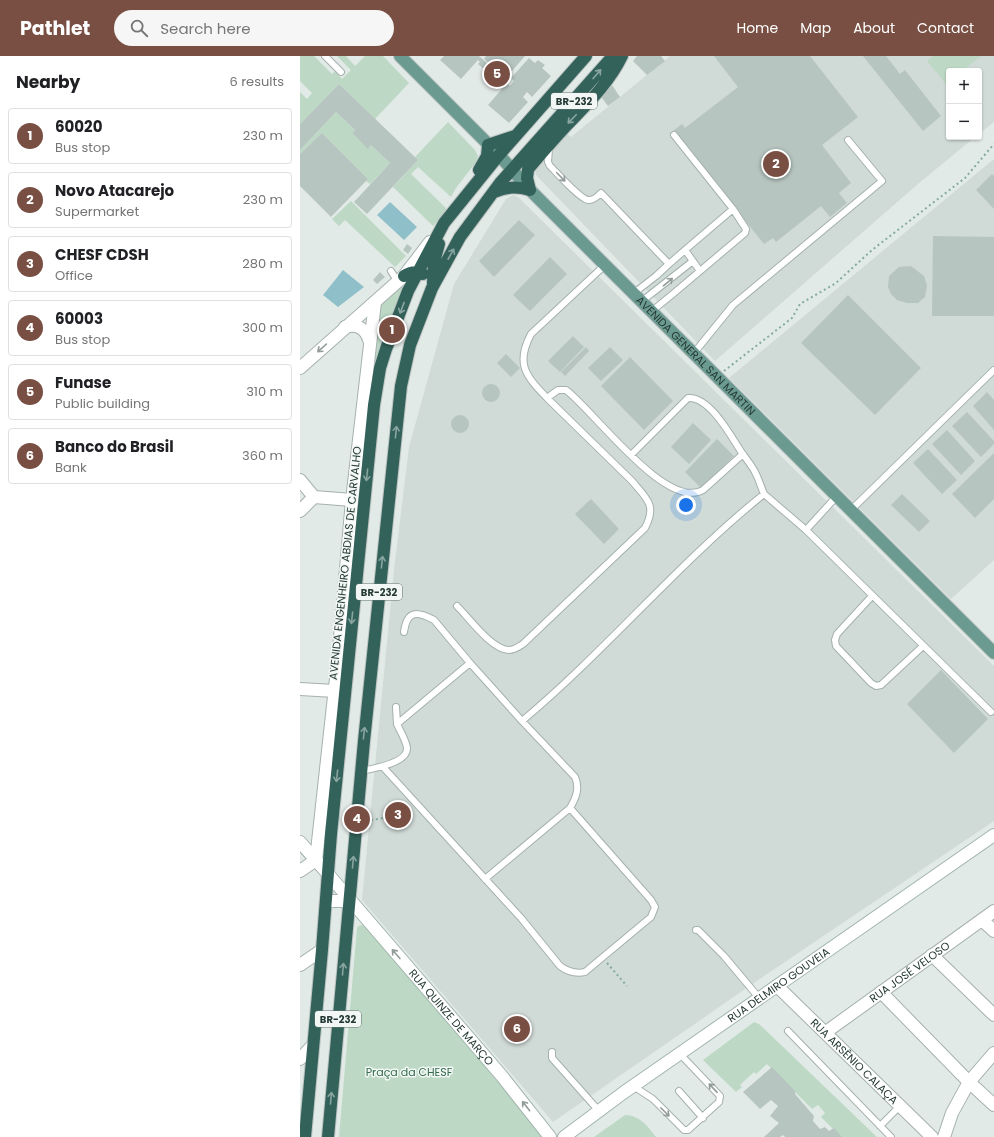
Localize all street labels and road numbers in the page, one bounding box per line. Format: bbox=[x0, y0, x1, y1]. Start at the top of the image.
road number: BR-232 bbox=[551, 93, 597, 109]
street label: AVENIDA GENERAL SAN MARTIN bbox=[632, 292, 759, 419]
street label: AVENIDA ENGENHEIRO ABDIAS DE CARVALHO bbox=[325, 445, 365, 681]
road number: BR-232 bbox=[356, 584, 402, 600]
street label: RUA JOSÉ VELOSO bbox=[866, 937, 953, 1006]
street label: RUA DELMIRO GOUVEIA bbox=[724, 943, 833, 1026]
street label: RUA QUINZE DE MARÇO bbox=[405, 966, 498, 1069]
road number: BR-232 bbox=[315, 1011, 361, 1027]
street label: RUA ARSÊNIO CALAÇA bbox=[807, 1015, 902, 1108]

